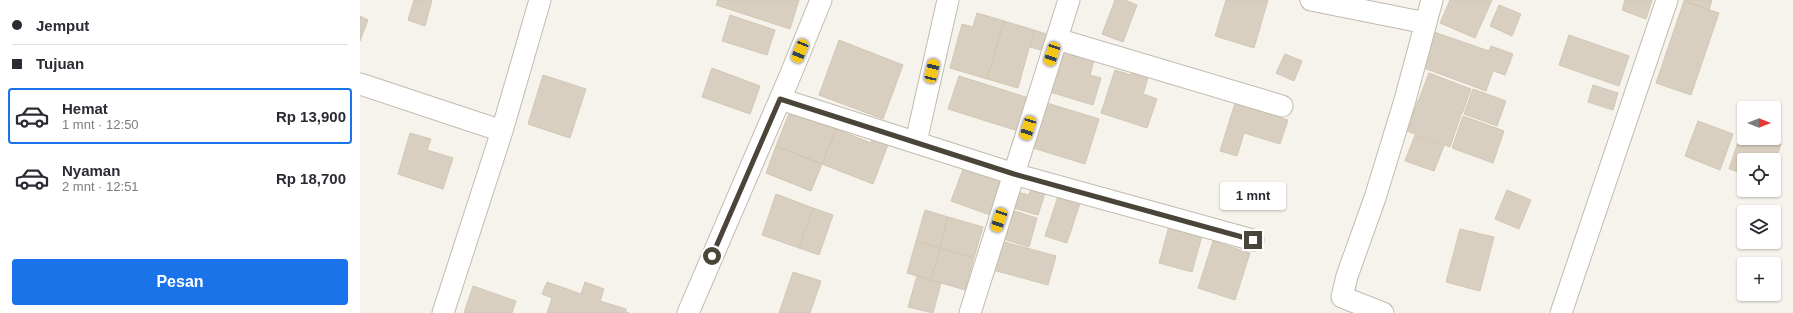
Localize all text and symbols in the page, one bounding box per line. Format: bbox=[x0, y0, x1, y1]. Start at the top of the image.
text: Jemput bbox=[36, 17, 89, 34]
car bbox=[790, 38, 810, 64]
car bbox=[1043, 41, 1061, 67]
text: Tujuan bbox=[36, 55, 84, 72]
car bbox=[923, 58, 941, 84]
icon: car bbox=[14, 98, 50, 134]
text: Hemat bbox=[62, 100, 108, 117]
north arrow bbox=[1737, 101, 1781, 145]
map controls bbox=[1737, 101, 1781, 301]
text: Rp 13,900 bbox=[276, 108, 346, 125]
car bbox=[1019, 115, 1037, 141]
text: 1 mnt · 12:50 bbox=[62, 117, 139, 132]
button: locate bbox=[1737, 153, 1781, 197]
icon: car bbox=[14, 160, 50, 196]
text: Nyaman bbox=[62, 162, 120, 179]
text: Rp 18,700 bbox=[276, 170, 346, 187]
text: 2 mnt · 12:51 bbox=[62, 179, 139, 194]
callout: 1 mnt bbox=[1220, 182, 1286, 210]
text: 1 mnt bbox=[1236, 188, 1270, 203]
button: layers bbox=[1737, 205, 1781, 249]
car bbox=[989, 207, 1009, 233]
route end bbox=[1244, 231, 1262, 249]
route start bbox=[703, 247, 721, 265]
button: + bbox=[1737, 257, 1781, 301]
button: Pesan bbox=[12, 259, 348, 305]

